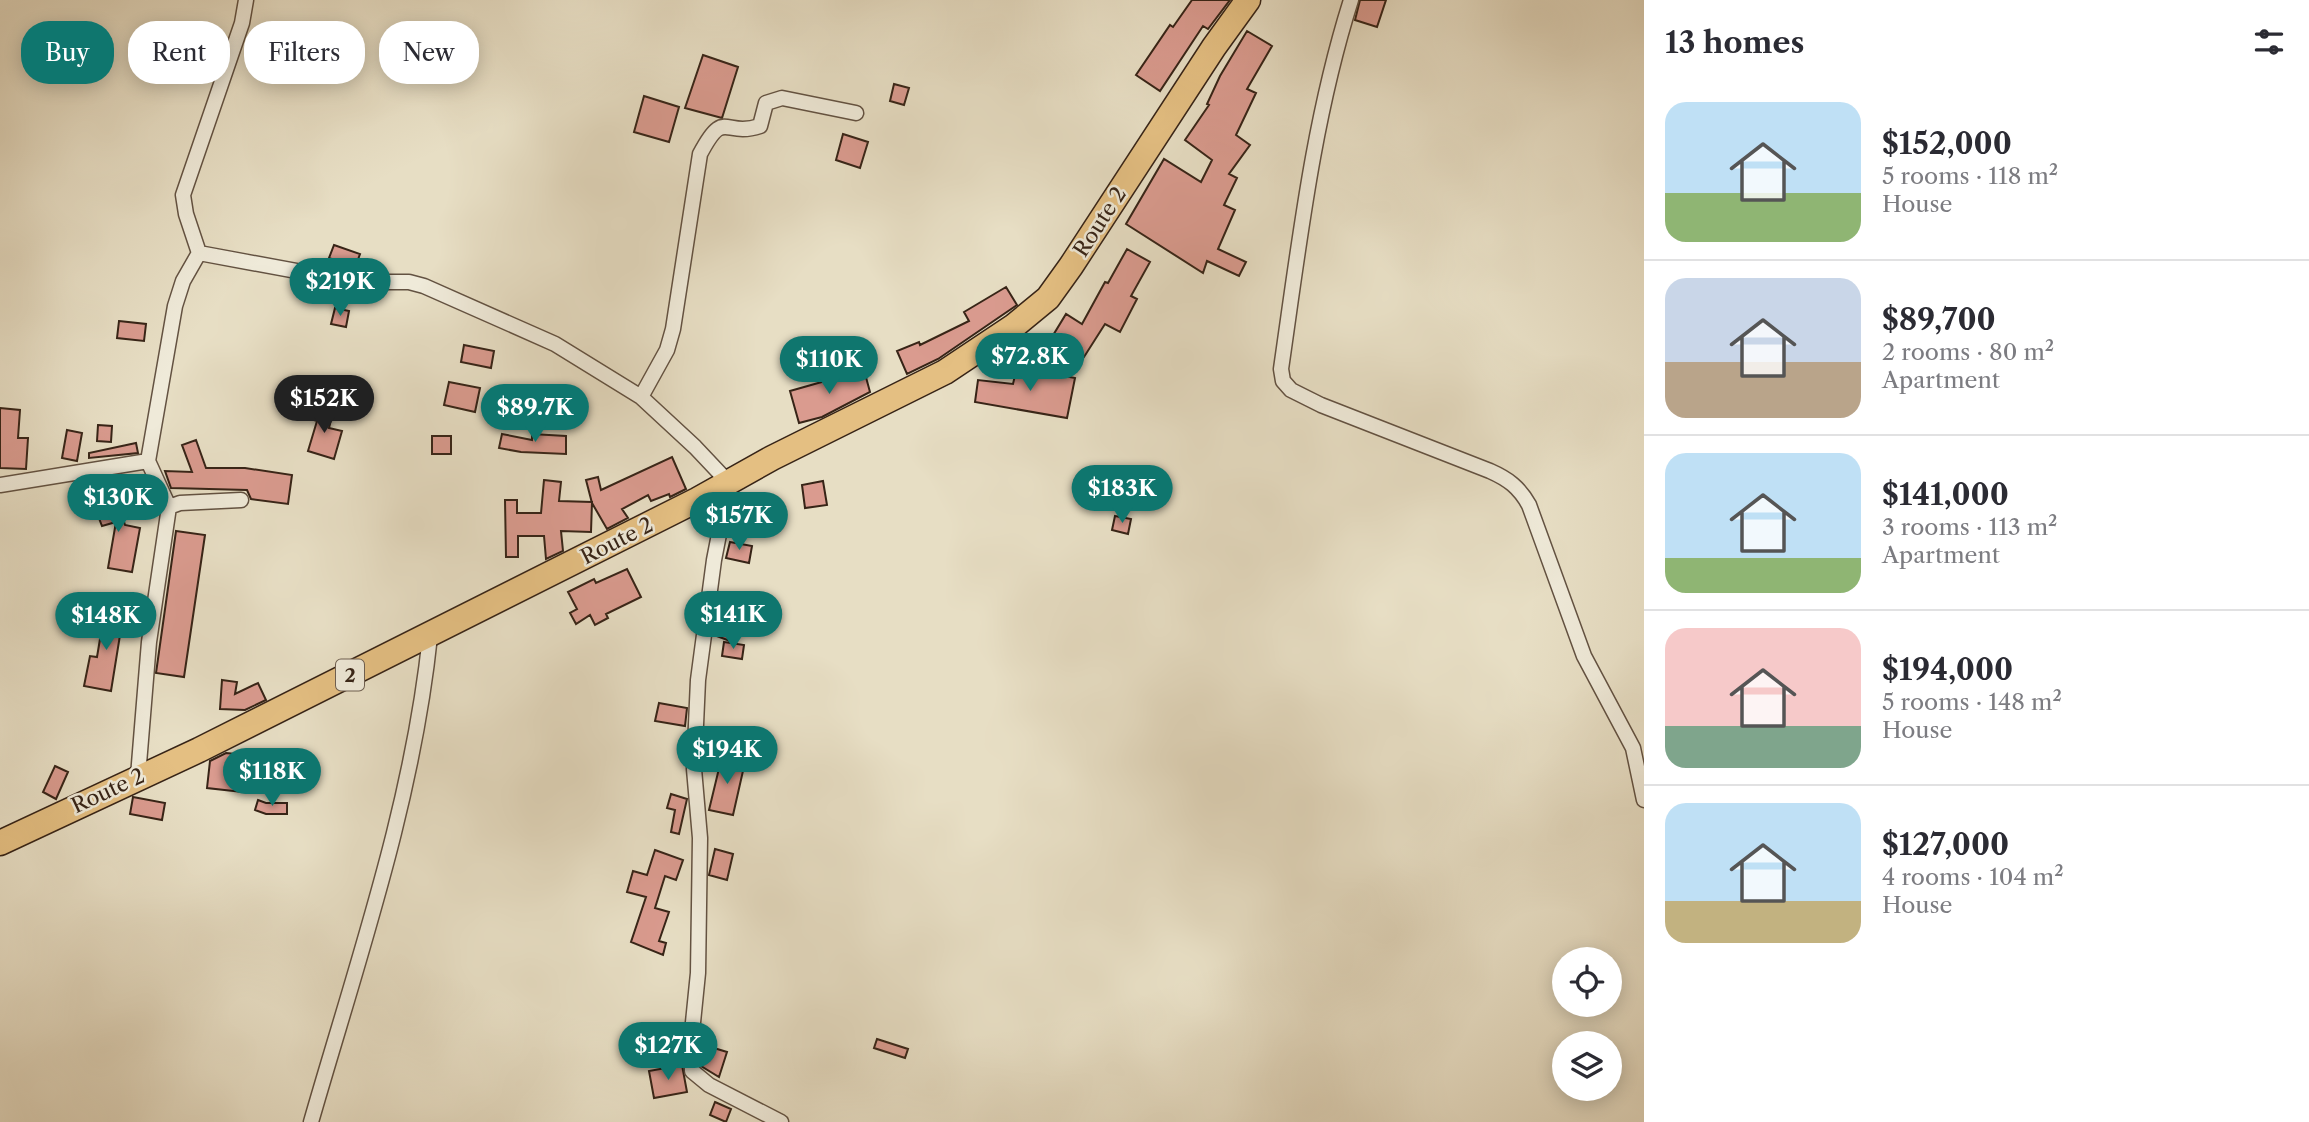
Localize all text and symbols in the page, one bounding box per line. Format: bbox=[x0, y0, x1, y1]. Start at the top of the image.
chip: Buy bbox=[21, 21, 114, 84]
chip: Rent bbox=[128, 21, 230, 84]
chip: Filters bbox=[244, 21, 365, 84]
chip: New bbox=[379, 21, 479, 84]
icon: filters bbox=[2250, 23, 2288, 61]
text: 13 homes bbox=[1665, 24, 1804, 61]
text: $152,000 bbox=[1882, 125, 2012, 162]
icon: home bbox=[1721, 130, 1805, 214]
text: 5 rooms · 118 m² bbox=[1882, 162, 2058, 190]
street label: Route 2 bbox=[1068, 182, 1131, 261]
text: House bbox=[1882, 190, 1952, 218]
pin: $219K bbox=[291, 258, 389, 318]
text: $219K bbox=[306, 267, 374, 295]
text: $89,700 bbox=[1882, 301, 1996, 338]
icon: home bbox=[1721, 306, 1805, 390]
pin: $72.8K bbox=[973, 334, 1087, 393]
pin: $110K bbox=[780, 336, 878, 396]
text: 2 rooms · 80 m² bbox=[1882, 338, 2054, 366]
text: $72.8K bbox=[991, 342, 1069, 370]
text: $110K bbox=[796, 345, 862, 373]
text: Apartment bbox=[1882, 366, 2000, 394]
pin: $152K bbox=[275, 376, 373, 435]
text: $152K bbox=[290, 384, 358, 412]
pin: $89.7K bbox=[478, 384, 592, 444]
text: $89.7K bbox=[497, 393, 573, 421]
pin: $183K bbox=[1073, 466, 1171, 525]
text: $183K bbox=[1088, 474, 1156, 502]
pin: $130K bbox=[69, 475, 167, 534]
text: $141,000 bbox=[1882, 476, 2009, 513]
icon: home bbox=[1721, 481, 1805, 565]
text: $130K bbox=[83, 483, 153, 511]
pin: $157K bbox=[690, 492, 788, 552]
text: $157K bbox=[706, 501, 772, 529]
street label: Route 2 bbox=[576, 512, 657, 569]
text: 3 rooms · 113 m² bbox=[1882, 513, 2058, 541]
text: Apartment bbox=[1882, 541, 2000, 569]
pin: $148K bbox=[57, 592, 155, 652]
pin: $141K bbox=[684, 592, 782, 651]
text: $141K bbox=[700, 600, 766, 628]
text: $148K bbox=[71, 601, 141, 629]
text: $194,000 bbox=[1882, 651, 2013, 688]
icon: home bbox=[1721, 656, 1805, 740]
road number: 2 bbox=[336, 660, 364, 690]
text: 5 rooms · 148 m² bbox=[1882, 688, 2062, 716]
text: House bbox=[1882, 716, 1952, 744]
pin: $194K bbox=[678, 726, 776, 786]
text: $194K bbox=[693, 735, 761, 763]
pin: $118K bbox=[223, 748, 321, 808]
text: $118K bbox=[239, 757, 305, 785]
street label: Route 2 bbox=[67, 763, 148, 818]
text: $127,000 bbox=[1882, 826, 2009, 863]
icon: home bbox=[1721, 831, 1805, 915]
text: 4 rooms · 104 m² bbox=[1882, 863, 2064, 891]
text: House bbox=[1882, 891, 1952, 919]
map controls bbox=[1552, 947, 1622, 1101]
button: locate bbox=[1552, 947, 1622, 1017]
pin: $127K bbox=[619, 1023, 717, 1082]
text: $127K bbox=[634, 1031, 702, 1059]
button: layers bbox=[1552, 1031, 1622, 1101]

